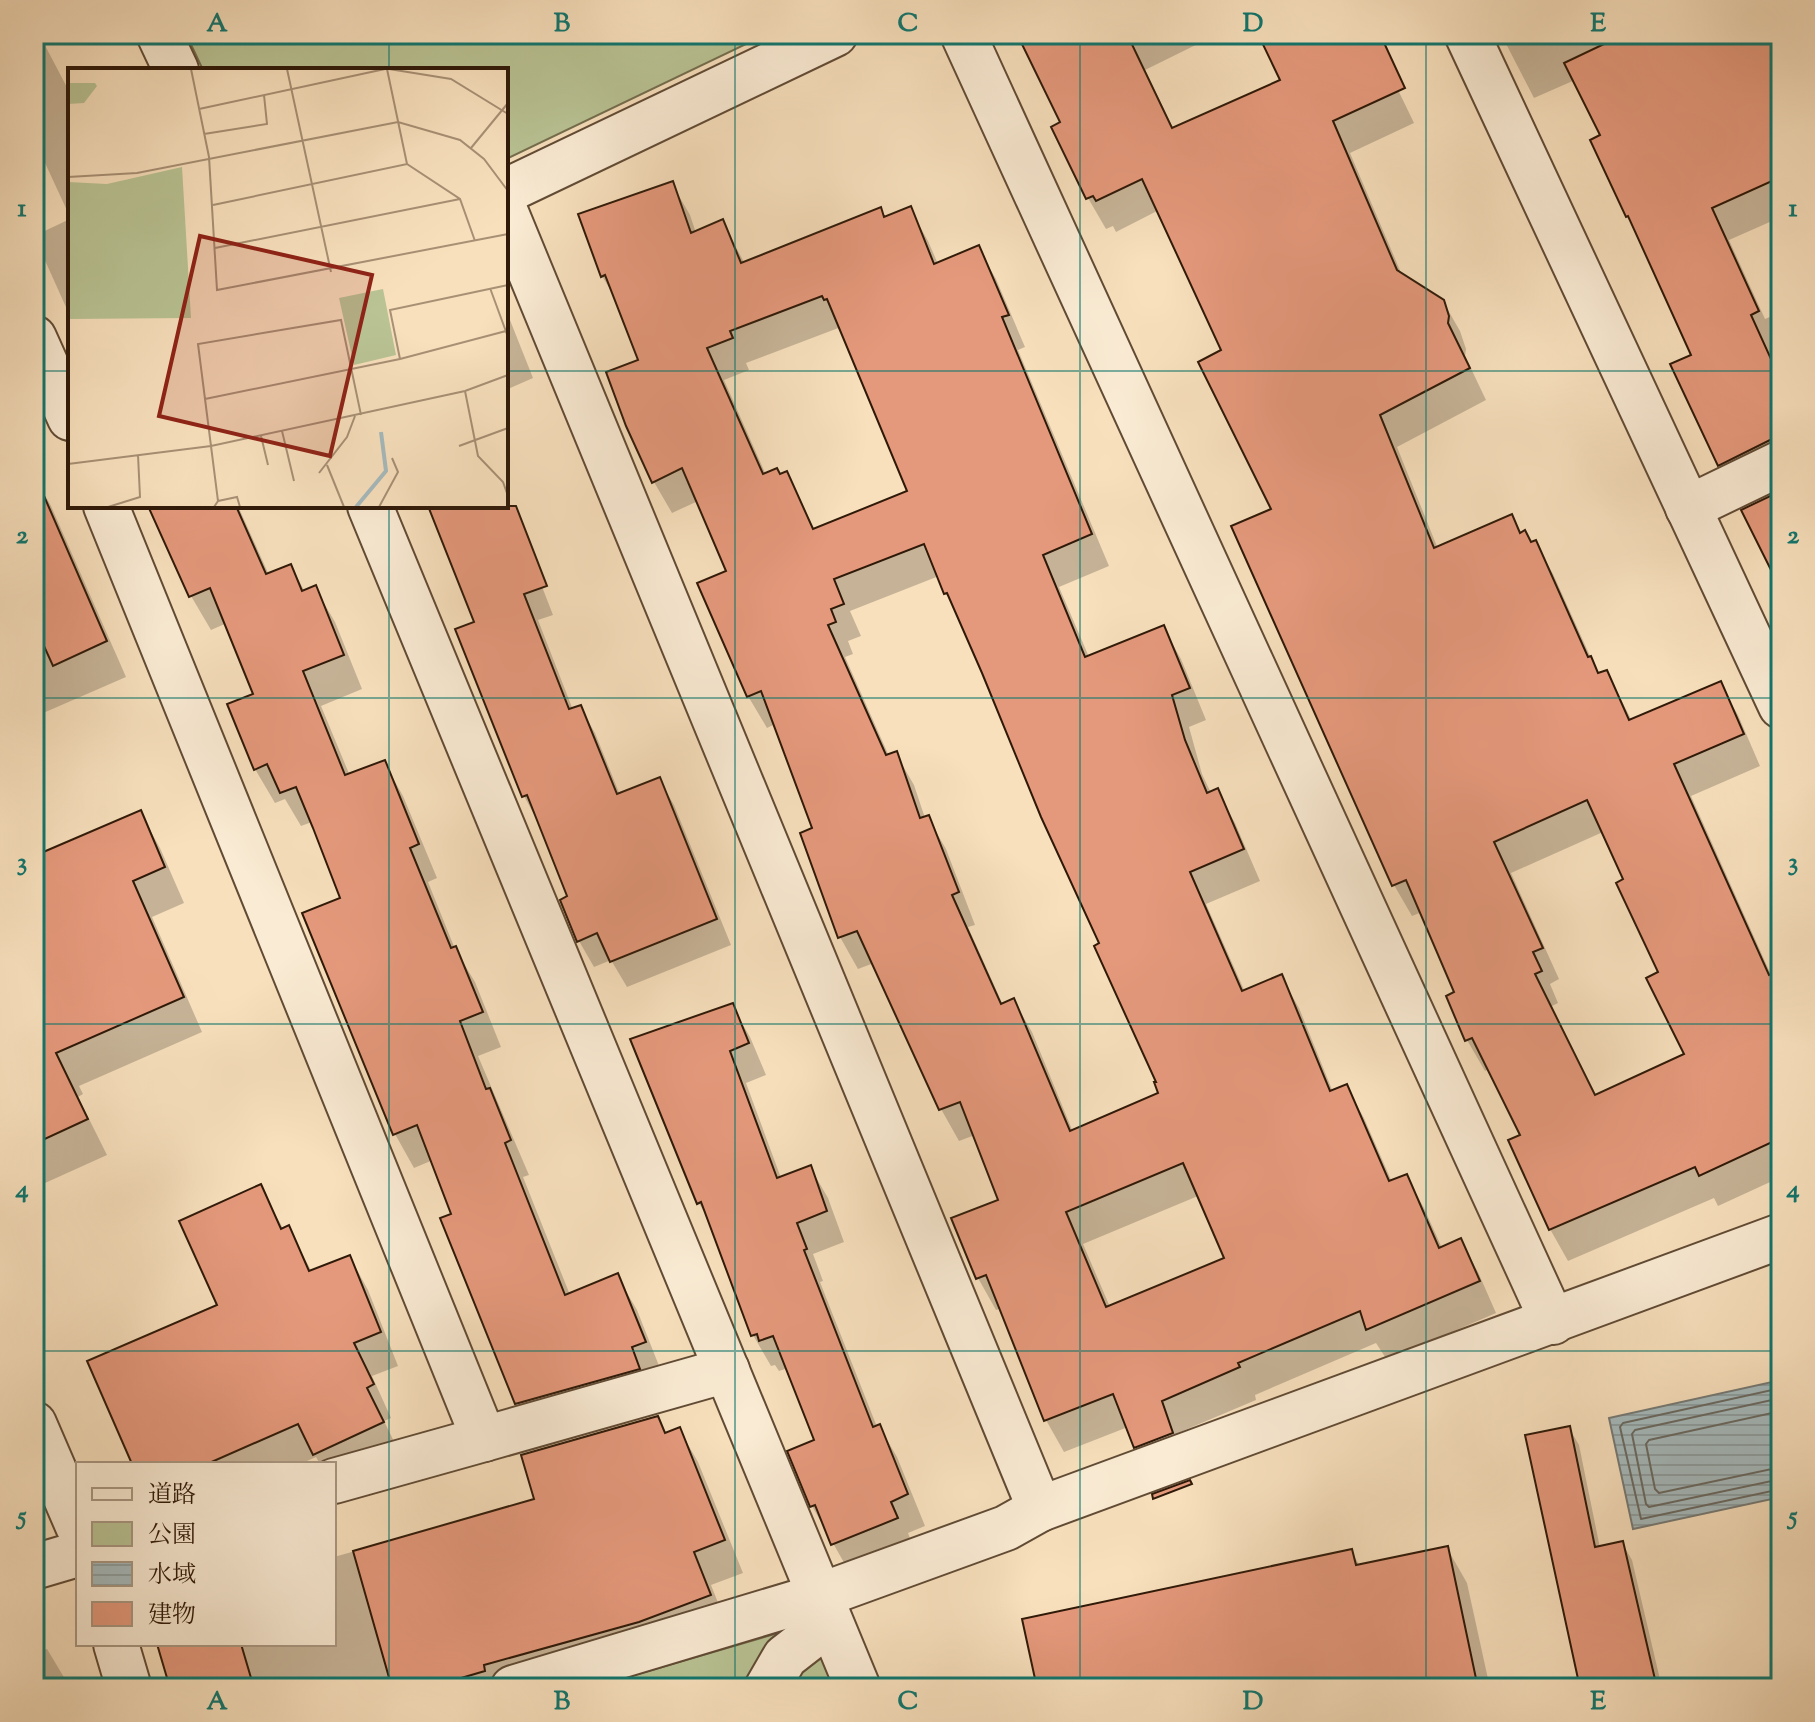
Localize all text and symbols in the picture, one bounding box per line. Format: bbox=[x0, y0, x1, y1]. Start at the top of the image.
text: A bbox=[206, 6, 228, 43]
text: B bbox=[554, 6, 571, 43]
text: C bbox=[898, 6, 918, 43]
text: D bbox=[1243, 6, 1263, 43]
text: E bbox=[1590, 6, 1606, 43]
inset map bbox=[68, 68, 508, 508]
text: 1 bbox=[18, 191, 27, 228]
text: 1 bbox=[1789, 191, 1798, 228]
text: 2 bbox=[16, 518, 29, 555]
text: 2 bbox=[1787, 518, 1800, 555]
text: 3 bbox=[17, 845, 27, 882]
text: 3 bbox=[1788, 845, 1798, 882]
text: 4 bbox=[14, 1172, 29, 1209]
text: 4 bbox=[1785, 1172, 1800, 1209]
legend bbox=[76, 1462, 336, 1646]
text: 道路 bbox=[148, 1479, 196, 1513]
text: 5 bbox=[16, 1499, 27, 1536]
text: 5 bbox=[1787, 1499, 1798, 1536]
text: 公園 bbox=[148, 1519, 196, 1553]
text: 水域 bbox=[148, 1559, 196, 1593]
text: 建物 bbox=[148, 1599, 196, 1633]
text: A bbox=[206, 1684, 228, 1721]
text: B bbox=[554, 1684, 571, 1721]
text: C bbox=[898, 1684, 918, 1721]
text: D bbox=[1243, 1684, 1263, 1721]
text: E bbox=[1590, 1684, 1606, 1721]

